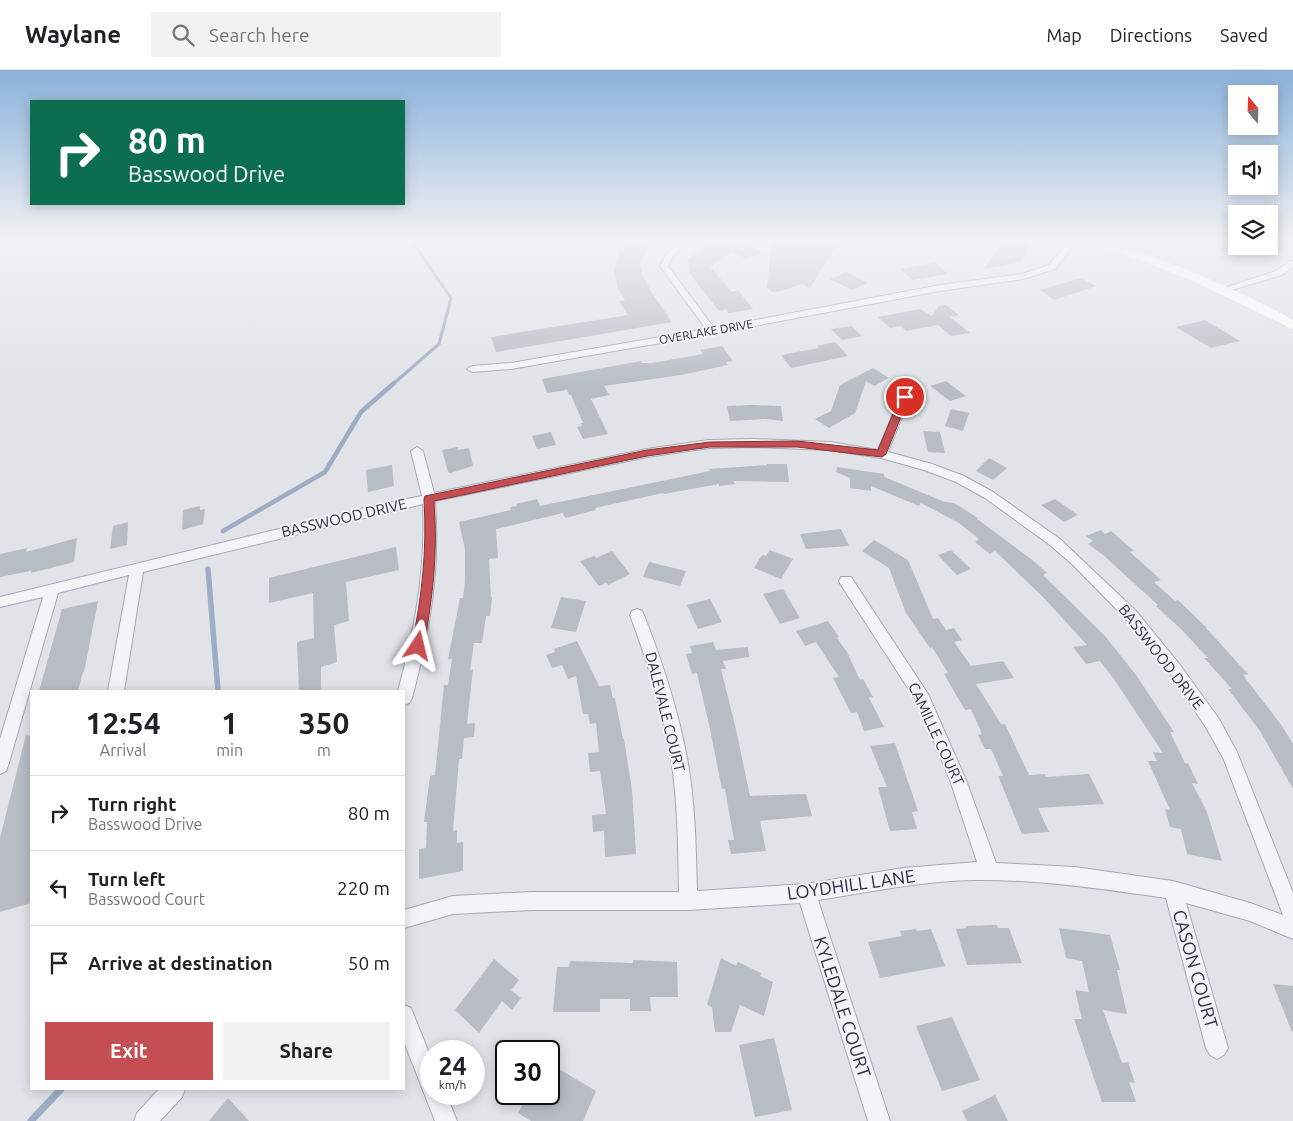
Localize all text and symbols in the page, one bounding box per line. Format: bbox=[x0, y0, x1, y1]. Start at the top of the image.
search box bbox=[151, 12, 501, 57]
text: Waylane bbox=[25, 21, 121, 48]
icon: search bbox=[169, 21, 197, 49]
text: Search here bbox=[209, 24, 309, 46]
text: Map bbox=[1046, 25, 1082, 45]
text: Directions bbox=[1110, 25, 1192, 45]
text: Saved bbox=[1220, 25, 1268, 45]
north arrow bbox=[1228, 85, 1278, 135]
map controls bbox=[1228, 85, 1278, 255]
icon: right bbox=[45, 120, 110, 185]
text: 80 m bbox=[128, 120, 206, 160]
button: sound bbox=[1228, 145, 1278, 195]
text: Basswood Drive bbox=[128, 161, 285, 186]
button: layers bbox=[1228, 205, 1278, 255]
street label: OVERLAKE DRIVE bbox=[658, 317, 754, 346]
pin bbox=[884, 376, 926, 418]
icon: arrive bbox=[891, 383, 919, 411]
street label: BASSWOOD DRIVE bbox=[280, 495, 408, 540]
street label: BASSWOOD DRIVE bbox=[1115, 601, 1208, 712]
position arrow bbox=[391, 619, 443, 671]
street label: DALEVALE COURT bbox=[642, 650, 689, 774]
street label: CAMILLE COURT bbox=[905, 679, 968, 789]
text: 12:54 bbox=[86, 706, 161, 740]
text: 1 bbox=[221, 706, 238, 740]
text: 350 bbox=[299, 706, 349, 740]
text: Arrival bbox=[100, 741, 146, 759]
text: min bbox=[216, 741, 243, 759]
text: m bbox=[317, 741, 331, 759]
text: Turn right bbox=[88, 793, 176, 815]
icon: right bbox=[45, 799, 73, 827]
text: 80 m bbox=[348, 802, 390, 824]
text: Basswood Drive bbox=[88, 815, 202, 833]
street label: LOYDHILL LANE bbox=[786, 865, 916, 903]
text: Turn left bbox=[88, 868, 166, 890]
icon: left bbox=[45, 874, 73, 902]
text: 220 m bbox=[337, 877, 390, 899]
text: Basswood Court bbox=[88, 890, 205, 908]
street label: CASON COURT bbox=[1170, 907, 1222, 1030]
street label: KYLEDALE COURT bbox=[811, 934, 875, 1080]
icon: arrive bbox=[45, 949, 73, 977]
text: Arrive at destination bbox=[88, 952, 273, 974]
text: 50 m bbox=[348, 952, 390, 974]
button: Exit bbox=[45, 1022, 213, 1080]
button: Share bbox=[223, 1022, 390, 1080]
speed limit sign: 30 bbox=[495, 1040, 560, 1105]
text: 24 bbox=[438, 1052, 467, 1080]
text: km/h bbox=[439, 1078, 466, 1091]

